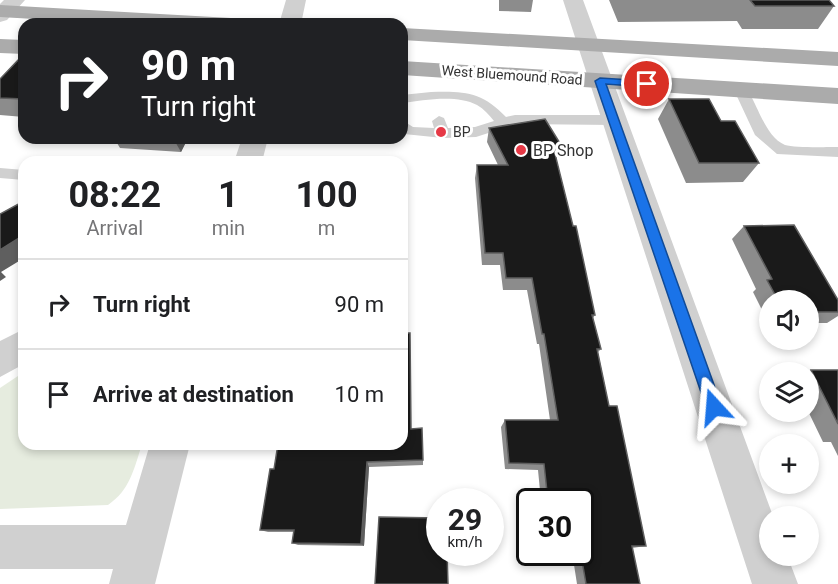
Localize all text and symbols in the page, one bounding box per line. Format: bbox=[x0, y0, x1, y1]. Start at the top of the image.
text: 90 m bbox=[141, 41, 236, 90]
icon: right bbox=[42, 42, 120, 120]
pin bbox=[621, 58, 672, 109]
street label: West Bluemound Road bbox=[441, 62, 583, 88]
icon: arrive bbox=[630, 67, 663, 100]
text: Turn right bbox=[141, 91, 256, 123]
place label: BP bbox=[453, 124, 471, 140]
marker: BP bbox=[434, 125, 448, 139]
place label: BP Shop bbox=[533, 141, 593, 160]
marker: BP Shop bbox=[514, 143, 528, 157]
text: 08:22 bbox=[68, 174, 161, 216]
text: 1 bbox=[218, 174, 239, 216]
text: 100 bbox=[296, 174, 358, 216]
text: Arrival bbox=[86, 216, 143, 240]
text: min bbox=[212, 216, 245, 240]
text: m bbox=[318, 216, 335, 240]
icon: right bbox=[42, 288, 75, 321]
map controls bbox=[759, 290, 819, 566]
button: sound bbox=[759, 290, 819, 350]
text: Turn right bbox=[93, 292, 190, 317]
text: 90 m bbox=[335, 292, 384, 317]
button: layers bbox=[759, 362, 819, 422]
position arrow bbox=[682, 375, 746, 439]
icon: arrive bbox=[42, 378, 75, 411]
text: Arrive at destination bbox=[93, 382, 294, 407]
text: 10 m bbox=[335, 382, 384, 407]
button: + bbox=[759, 434, 819, 494]
speed limit sign: 30 bbox=[516, 488, 594, 566]
text: 29 bbox=[448, 502, 482, 537]
button: − bbox=[759, 506, 819, 566]
text: km/h bbox=[447, 533, 483, 551]

